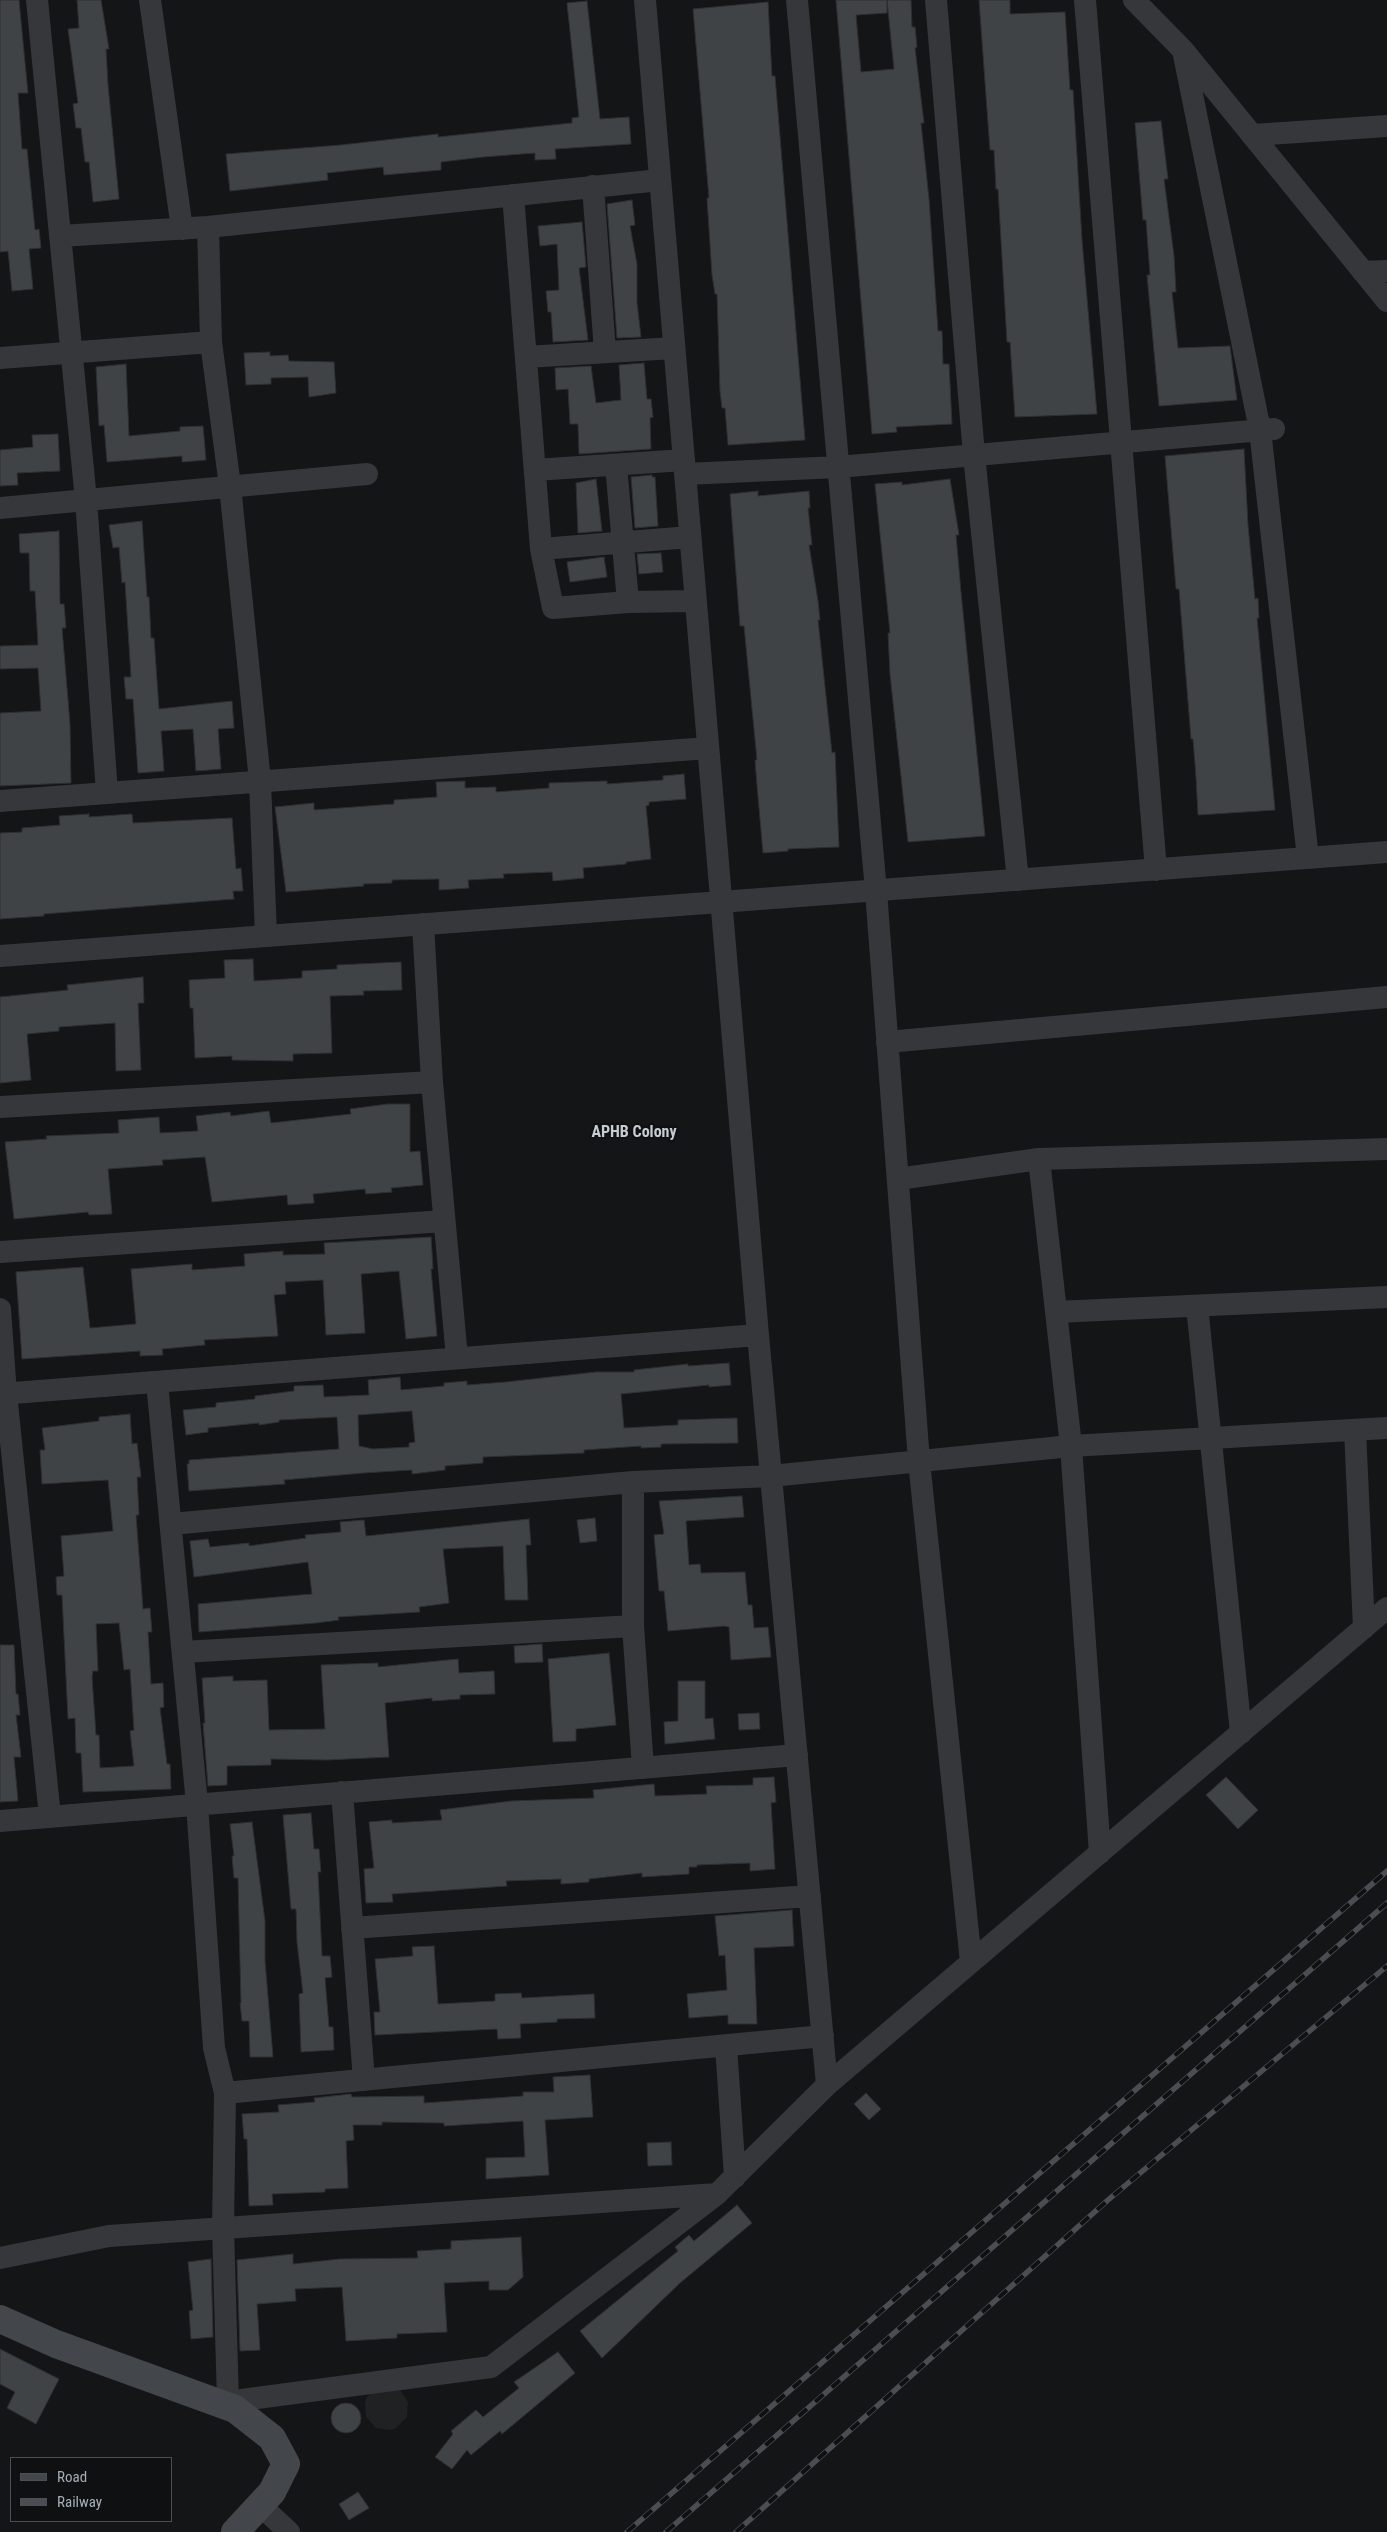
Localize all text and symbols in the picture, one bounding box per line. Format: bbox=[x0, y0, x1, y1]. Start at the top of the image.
district label: APHB Colony bbox=[591, 1123, 677, 1143]
legend bbox=[10, 2457, 172, 2522]
text: Road bbox=[57, 2468, 87, 2486]
text: Railway bbox=[57, 2493, 102, 2511]

